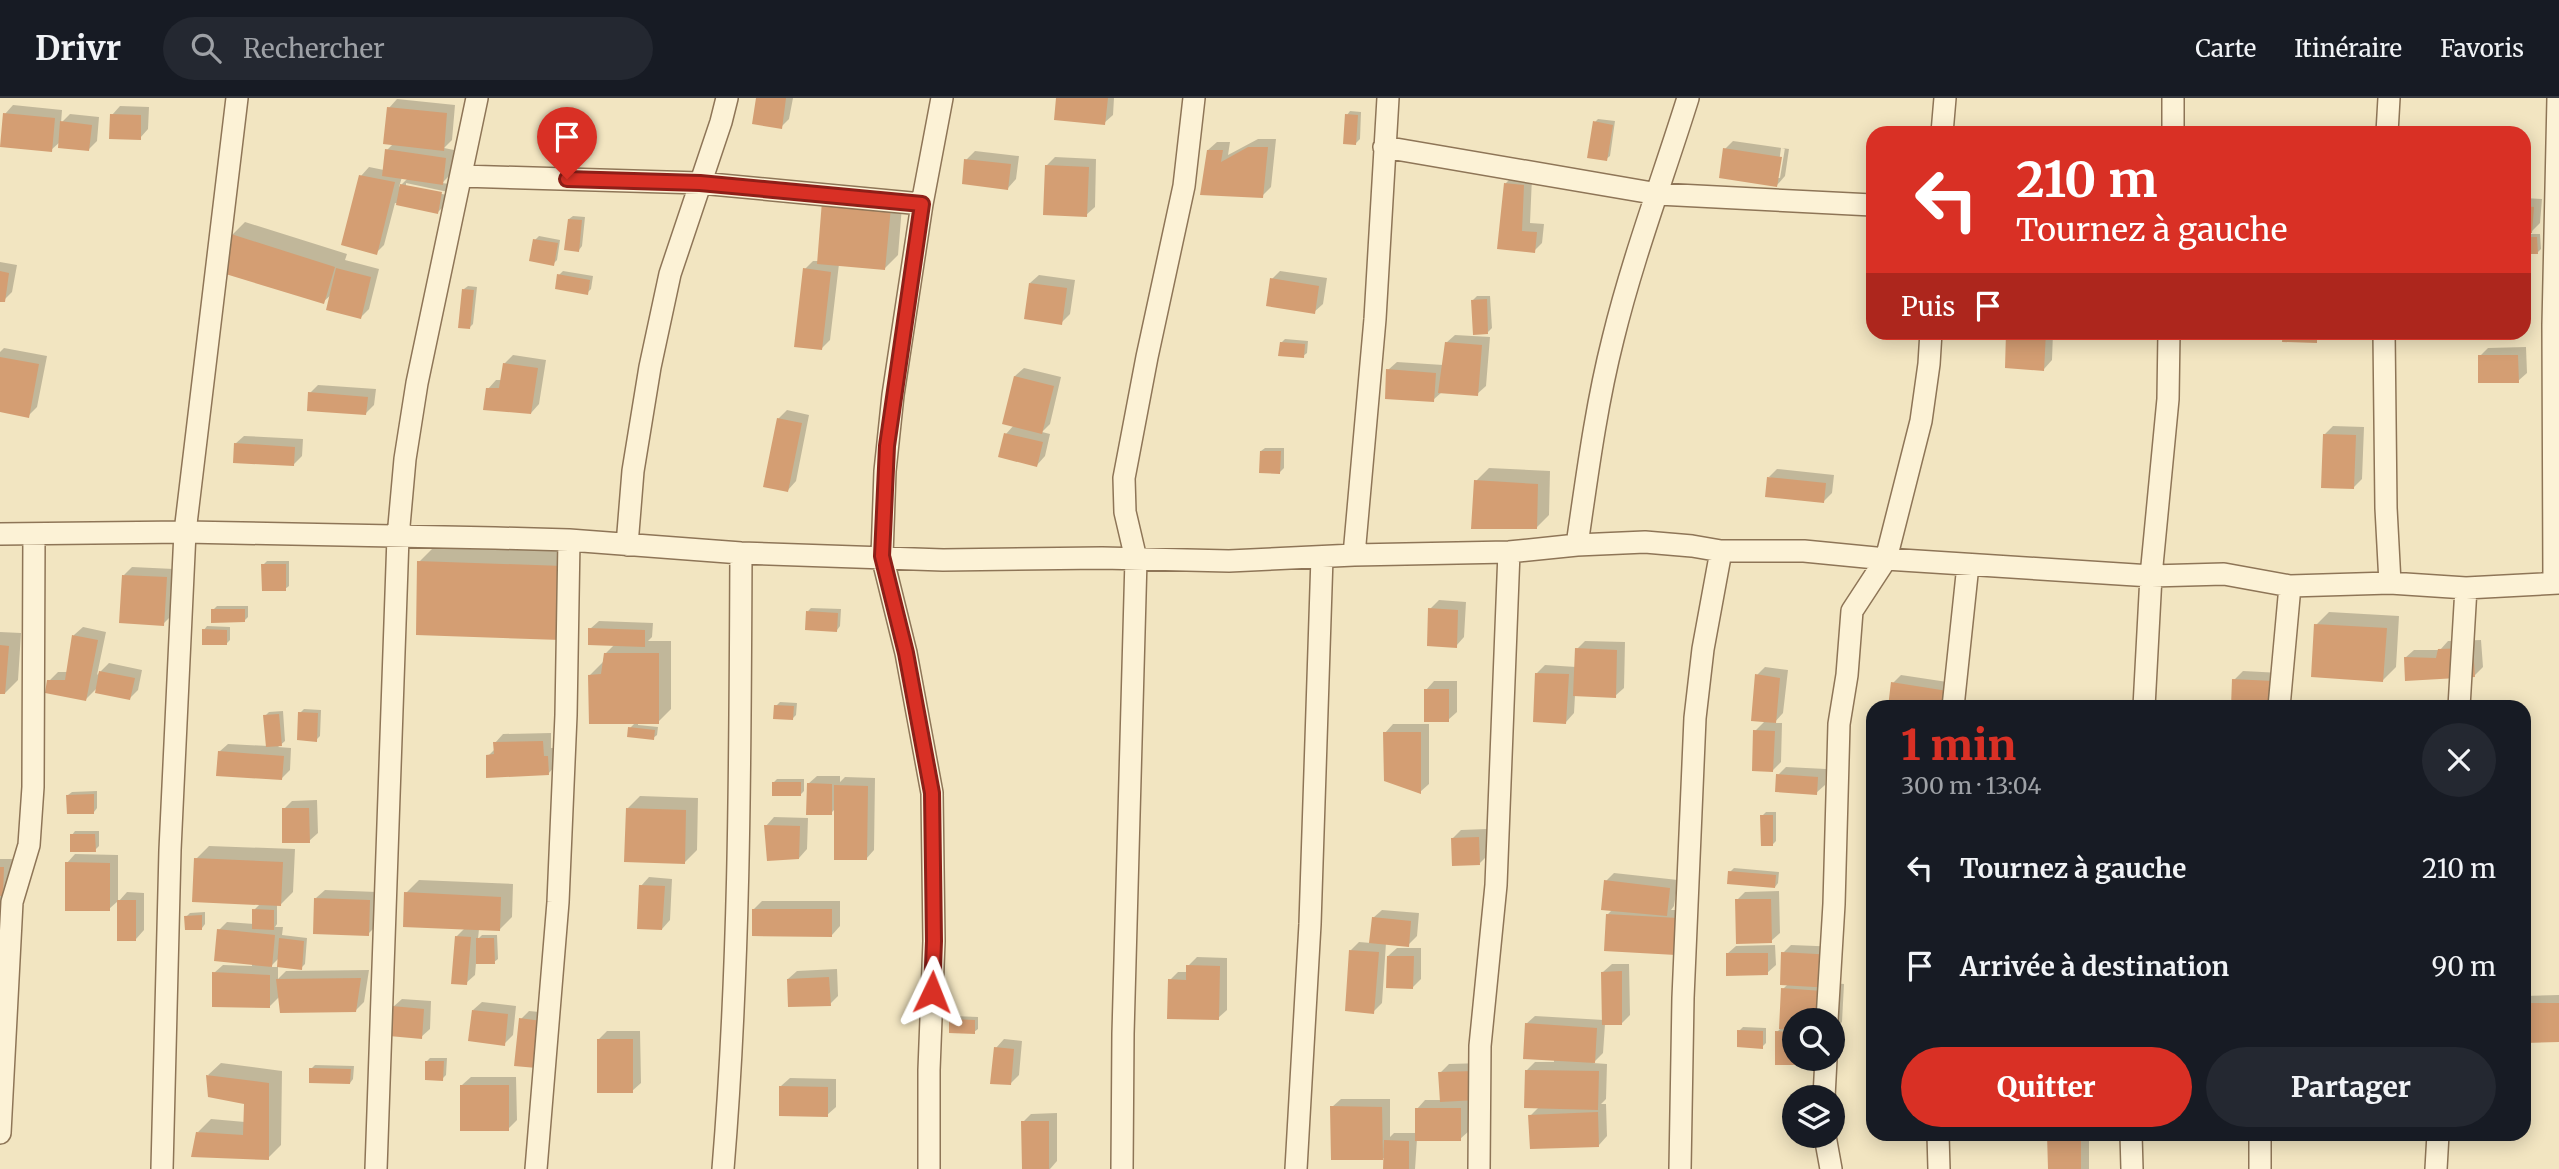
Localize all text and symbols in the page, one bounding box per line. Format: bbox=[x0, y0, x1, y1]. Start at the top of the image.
search box bbox=[163, 17, 653, 80]
text: Drivr bbox=[35, 28, 121, 69]
icon: search bbox=[187, 29, 225, 67]
text: Rechercher bbox=[243, 32, 385, 65]
text: Carte bbox=[2195, 33, 2256, 64]
text: Itinéraire bbox=[2294, 33, 2402, 64]
text: Favoris bbox=[2440, 33, 2524, 64]
pin bbox=[537, 107, 597, 179]
icon: arrive bbox=[548, 118, 586, 156]
text: 210 m bbox=[2016, 149, 2157, 210]
icon: left bbox=[1901, 154, 1992, 245]
text: Tournez à gauche bbox=[2016, 210, 2287, 250]
icon: arrive bbox=[1969, 287, 2007, 325]
text: Puis bbox=[1901, 290, 1955, 323]
text: 1 min bbox=[1901, 719, 2016, 771]
button: close bbox=[2422, 723, 2496, 797]
text: 300 m · 13:04 bbox=[1901, 771, 2041, 800]
icon: left bbox=[1901, 849, 1939, 887]
text: Tournez à gauche bbox=[1960, 852, 2186, 885]
text: 210 m bbox=[2422, 852, 2496, 885]
icon: arrive bbox=[1901, 947, 1939, 985]
text: Arrivée à destination bbox=[1960, 950, 2229, 983]
text: 90 m bbox=[2432, 950, 2496, 983]
position arrow bbox=[895, 955, 969, 1029]
map controls bbox=[1782, 1008, 1845, 1148]
button: search bbox=[1782, 1008, 1845, 1071]
button: Quitter bbox=[1901, 1047, 2192, 1127]
button: Partager bbox=[2206, 1047, 2496, 1127]
button: layers bbox=[1782, 1085, 1845, 1148]

